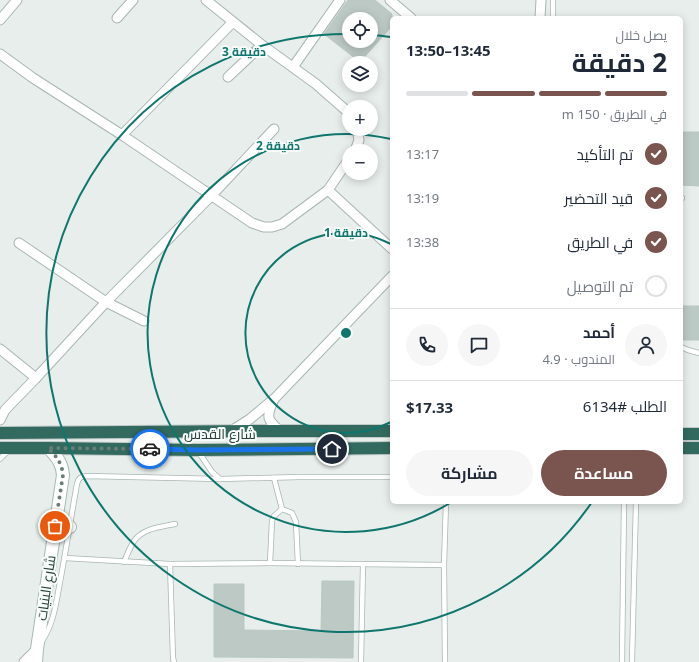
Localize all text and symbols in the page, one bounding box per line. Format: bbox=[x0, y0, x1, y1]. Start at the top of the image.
map controls bbox=[342, 12, 378, 180]
button: locate bbox=[342, 12, 378, 48]
text: يصل خلال bbox=[615, 26, 667, 44]
text: 13:45–13:50 bbox=[406, 40, 491, 60]
text: 3 دقيقة bbox=[222, 43, 266, 60]
text: 2 دقيقة bbox=[572, 44, 667, 80]
button: layers bbox=[342, 56, 378, 92]
button: + bbox=[342, 100, 378, 136]
text: في الطريق · 150 m bbox=[562, 105, 667, 123]
text: 2 دقيقة bbox=[256, 137, 300, 154]
icon: check bbox=[645, 143, 667, 165]
button: − bbox=[342, 144, 378, 180]
text: تم التأكيد bbox=[576, 144, 633, 164]
text: 13:17 bbox=[406, 145, 439, 163]
icon: check bbox=[645, 187, 667, 209]
text: قيد التحضير bbox=[564, 188, 633, 208]
text: 13:19 bbox=[406, 189, 439, 207]
text: 1 دقيقة bbox=[324, 224, 368, 241]
icon: check bbox=[645, 231, 667, 253]
text: في الطريق bbox=[567, 232, 633, 252]
text: 13:38 bbox=[406, 233, 439, 251]
text: تم التوصيل bbox=[567, 276, 633, 296]
text: أحمد bbox=[583, 322, 615, 342]
button: phone bbox=[406, 324, 448, 366]
button: chat bbox=[458, 324, 500, 366]
button: person bbox=[625, 324, 667, 366]
centre of rings bbox=[339, 326, 353, 340]
text: المندوب · 4.9 bbox=[542, 350, 615, 368]
text: الطلب #6134 bbox=[583, 396, 667, 416]
text: $17.33 bbox=[406, 397, 453, 417]
street label: شارع القدس bbox=[184, 424, 256, 443]
courier bbox=[130, 429, 170, 469]
pin bbox=[315, 432, 349, 466]
icon: car bbox=[139, 438, 161, 460]
icon: home bbox=[321, 438, 343, 460]
button: مشاركة bbox=[406, 450, 533, 496]
button: مساعدة bbox=[541, 450, 667, 496]
pin bbox=[38, 509, 72, 543]
icon: bag bbox=[44, 515, 66, 537]
street label: شارع البنيات bbox=[32, 554, 59, 622]

